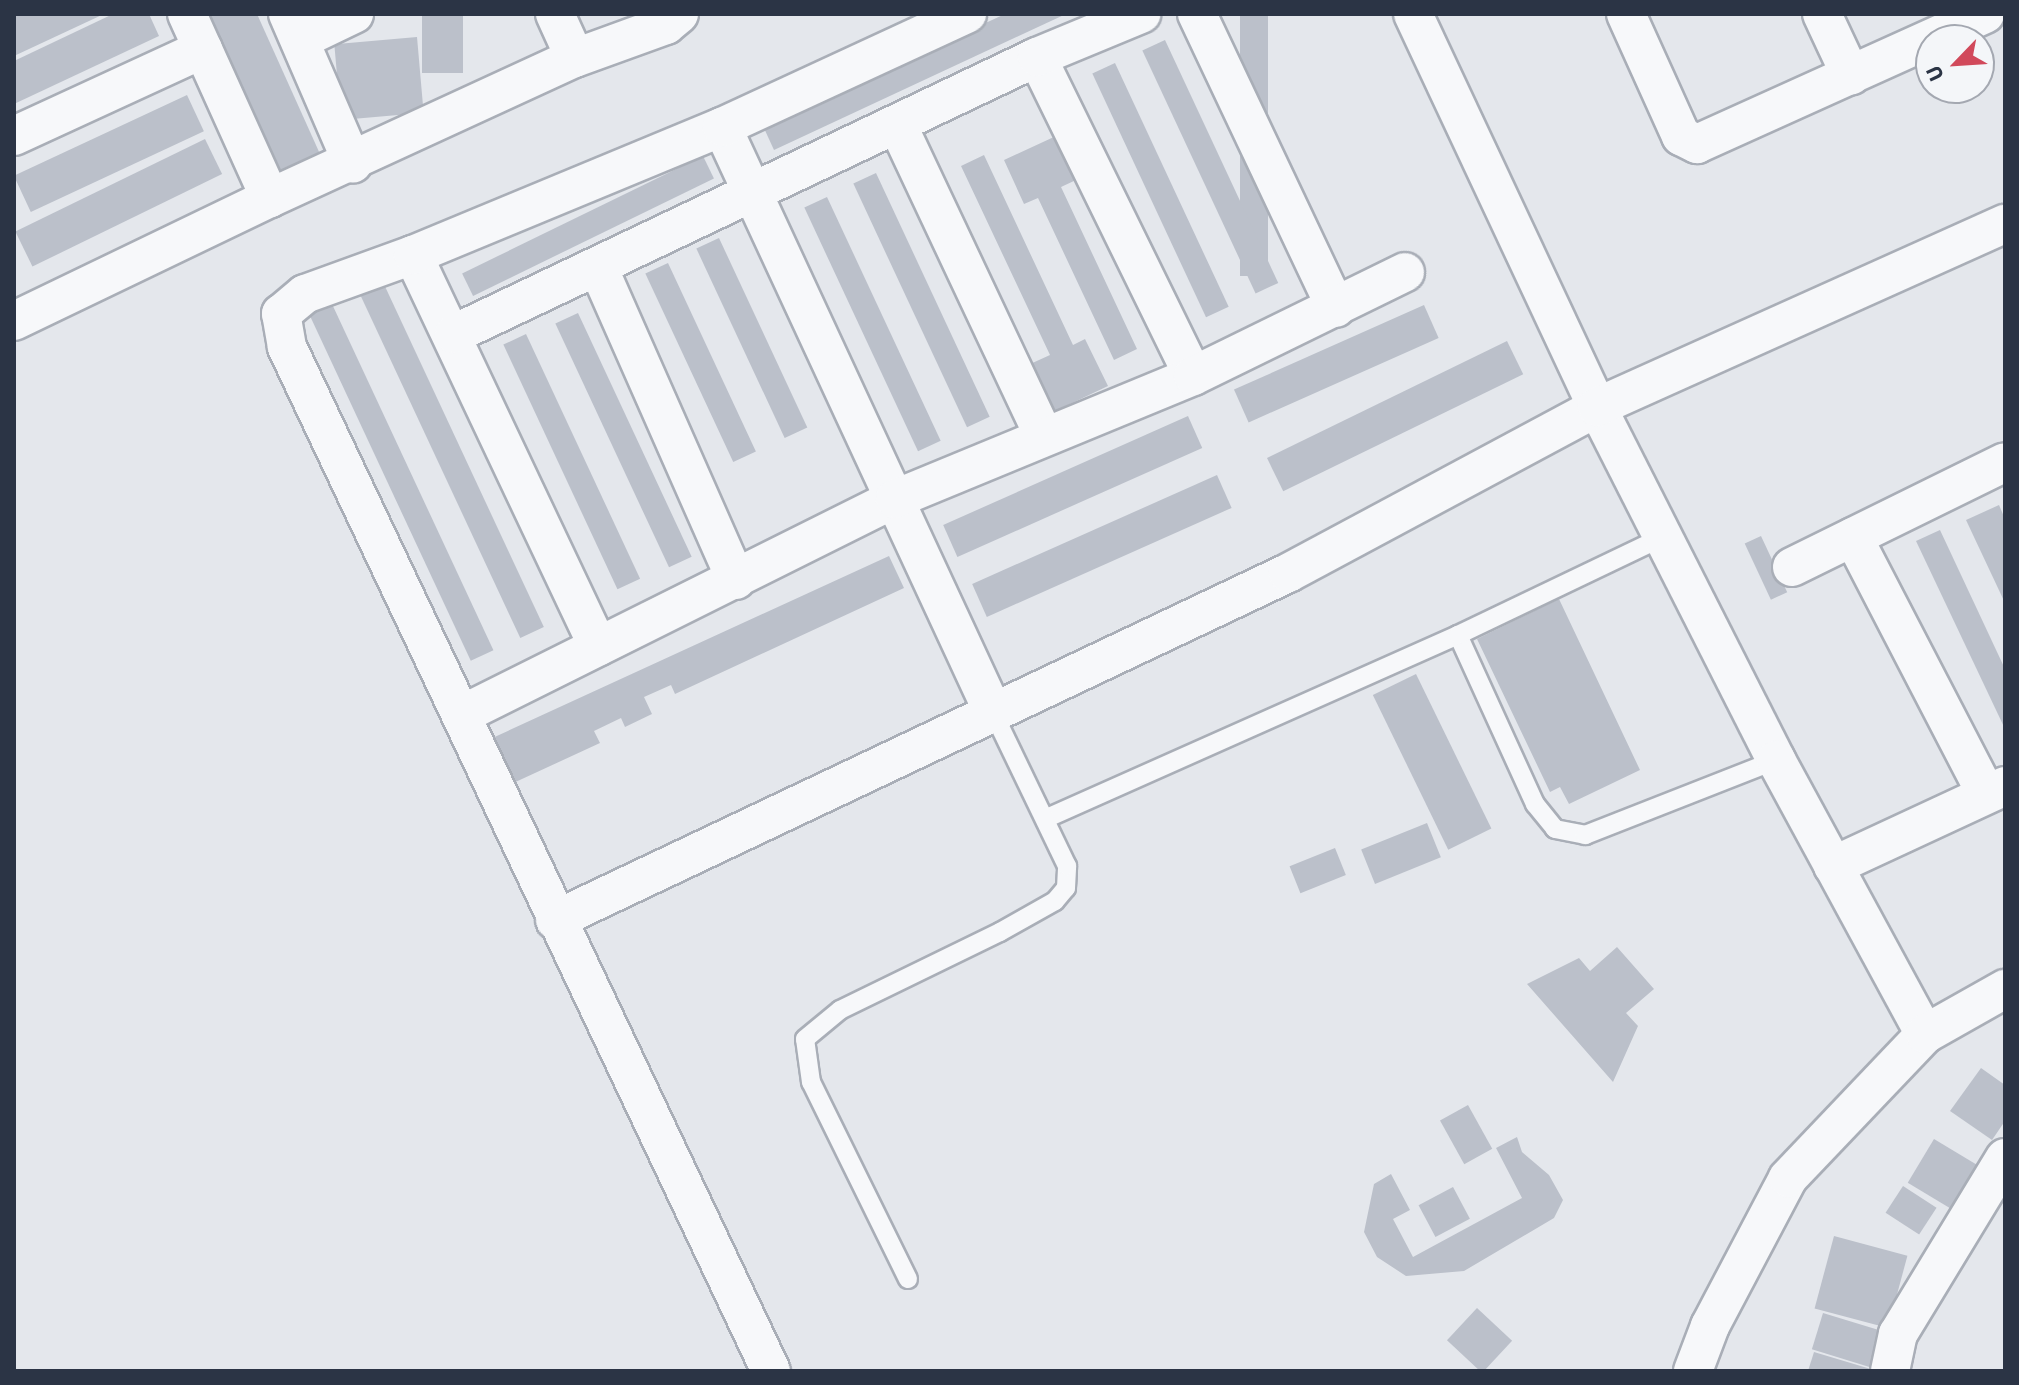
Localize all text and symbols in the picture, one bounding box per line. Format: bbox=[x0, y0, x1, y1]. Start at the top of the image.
north arrow bbox=[1915, 24, 1995, 104]
text: U bbox=[1917, 60, 1953, 87]

